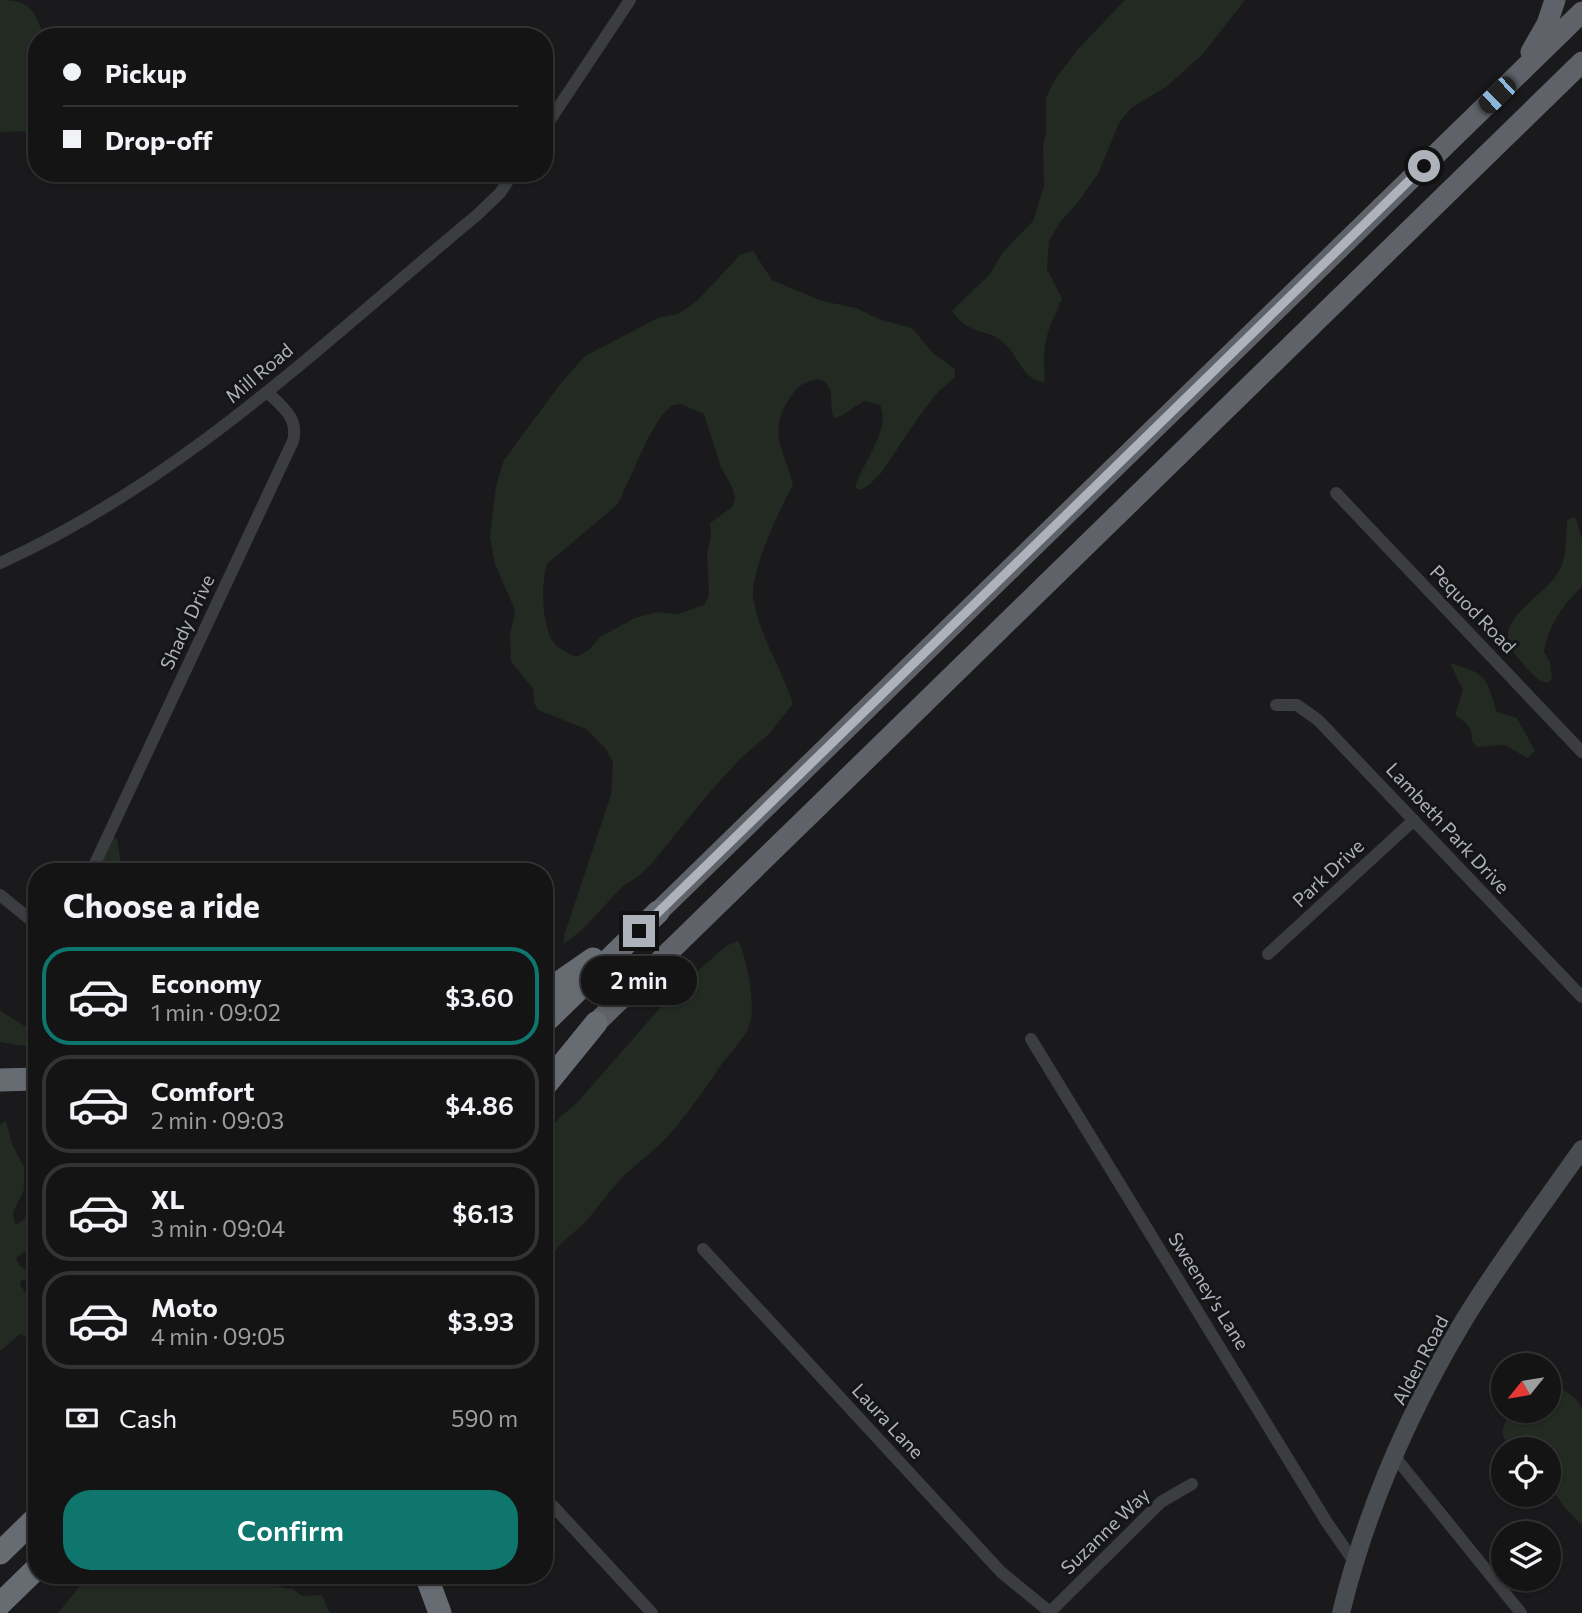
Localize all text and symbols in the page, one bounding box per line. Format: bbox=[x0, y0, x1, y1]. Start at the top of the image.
text: Pickup bbox=[105, 57, 187, 88]
car bbox=[1475, 73, 1520, 117]
text: Drop-off bbox=[105, 124, 212, 155]
route start bbox=[1408, 150, 1440, 182]
street label: Mill Road bbox=[220, 338, 297, 407]
street label: Pequod Road bbox=[1426, 560, 1521, 658]
street label: Shady Drive bbox=[155, 571, 219, 673]
street label: Lambeth Park Drive bbox=[1382, 758, 1515, 898]
street label: Park Drive bbox=[1287, 834, 1368, 911]
text: Choose a ride bbox=[63, 885, 260, 925]
route end bbox=[623, 915, 655, 947]
callout: 2 min bbox=[581, 956, 697, 1004]
icon: car bbox=[67, 965, 130, 1028]
text: 2 min bbox=[611, 966, 667, 994]
text: Economy bbox=[151, 967, 262, 998]
text: $3.60 bbox=[445, 981, 514, 1012]
text: 1 min · 09:02 bbox=[151, 998, 281, 1026]
icon: car bbox=[67, 1073, 130, 1136]
text: Comfort bbox=[151, 1075, 254, 1106]
text: $4.86 bbox=[445, 1089, 514, 1120]
text: 2 min · 09:03 bbox=[151, 1106, 284, 1134]
icon: car bbox=[67, 1181, 130, 1244]
text: XL bbox=[151, 1183, 185, 1214]
text: $6.13 bbox=[452, 1197, 514, 1228]
text: 3 min · 09:04 bbox=[151, 1214, 285, 1242]
street label: Sweeney's Lane bbox=[1164, 1228, 1255, 1354]
icon: car bbox=[67, 1289, 130, 1352]
text: Moto bbox=[151, 1291, 218, 1322]
text: $3.93 bbox=[447, 1305, 514, 1336]
street label: Alden Road bbox=[1386, 1311, 1453, 1408]
text: 4 min · 09:05 bbox=[151, 1322, 285, 1350]
north arrow bbox=[1491, 1353, 1561, 1423]
map controls bbox=[1491, 1353, 1561, 1591]
street label: Laura Lane bbox=[848, 1378, 929, 1463]
icon: cash bbox=[63, 1399, 101, 1437]
text: Cash bbox=[119, 1402, 177, 1433]
text: 590 m bbox=[451, 1404, 518, 1432]
button: locate bbox=[1491, 1437, 1561, 1507]
street label: Suzanne Way bbox=[1055, 1482, 1154, 1579]
button: Confirm bbox=[63, 1490, 518, 1570]
button: layers bbox=[1491, 1521, 1561, 1591]

